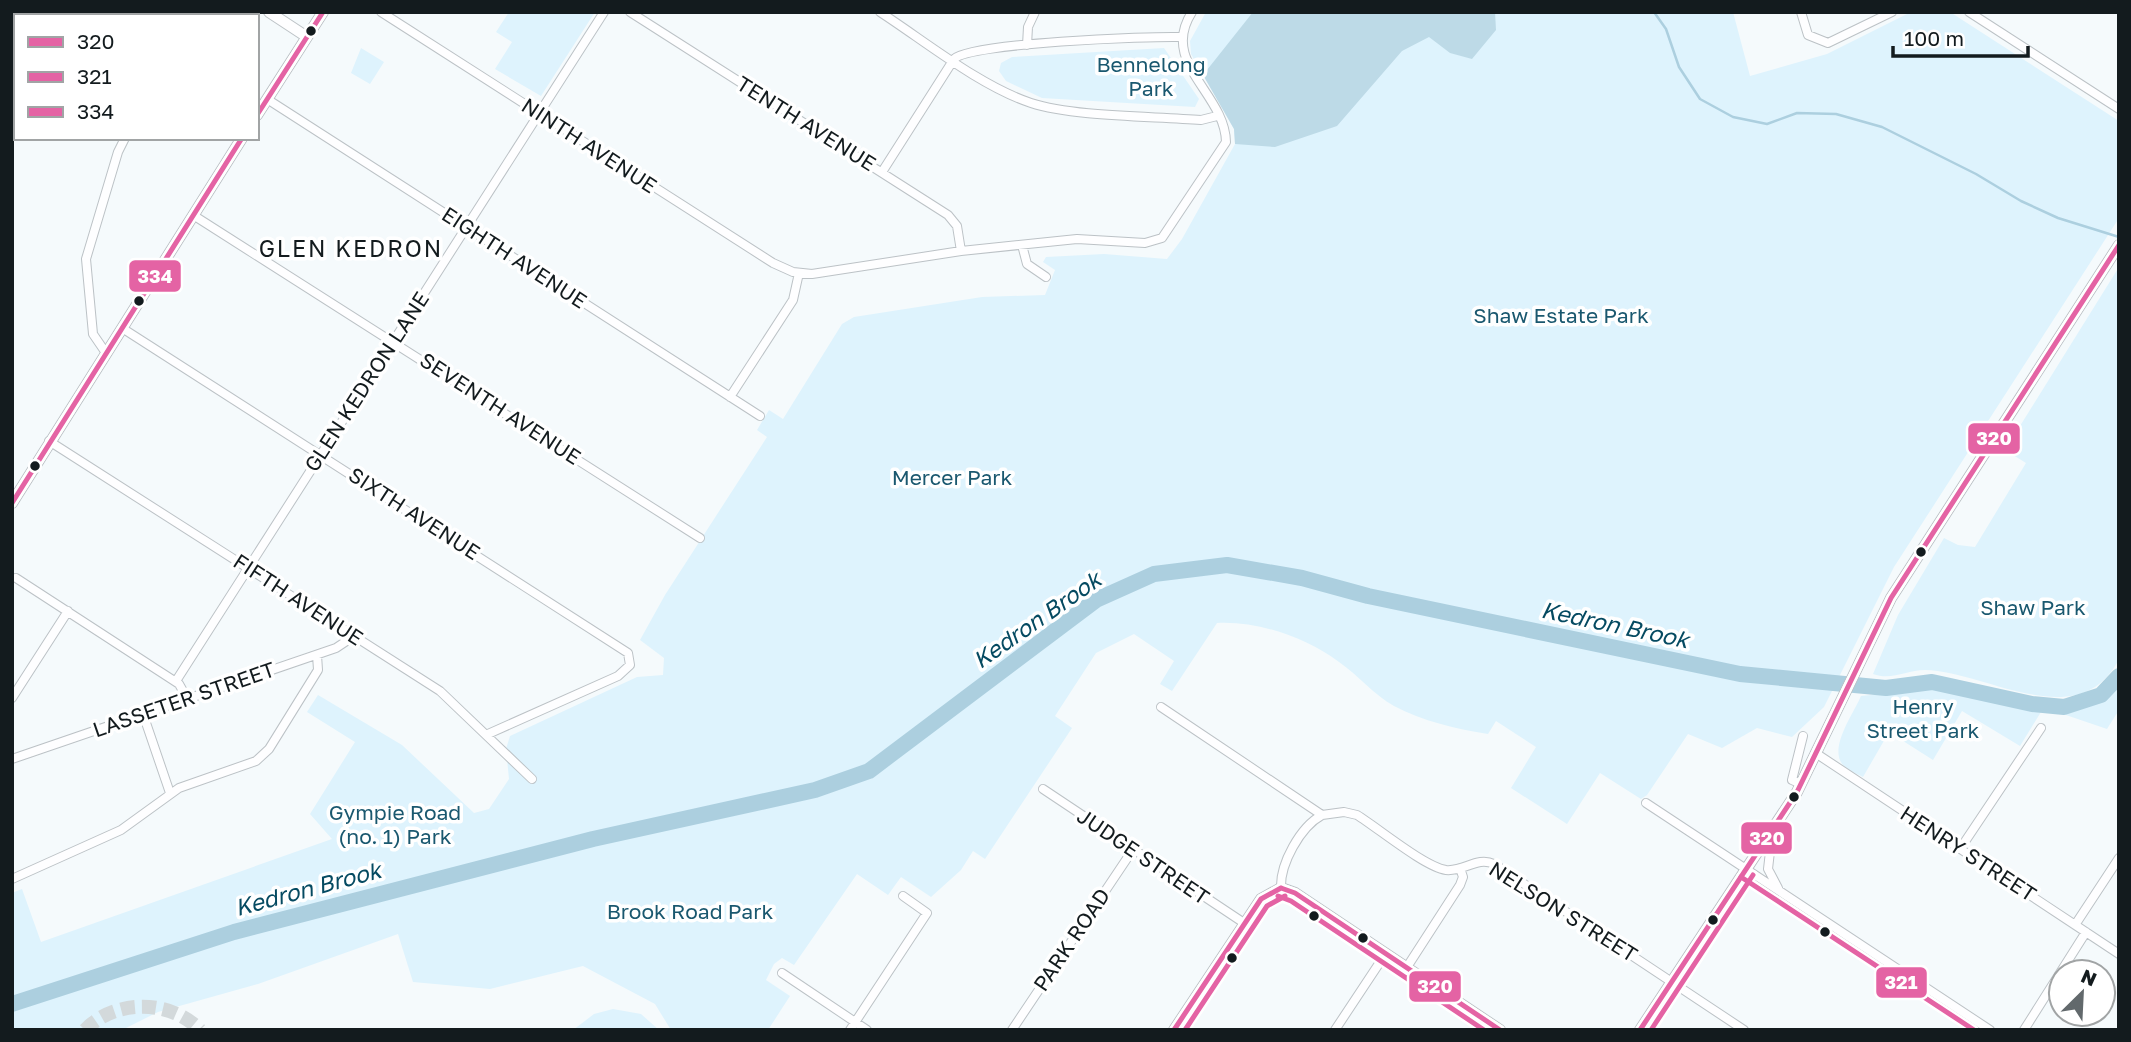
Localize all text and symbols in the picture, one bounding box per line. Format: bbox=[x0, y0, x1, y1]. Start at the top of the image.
legend bbox=[14, 14, 259, 140]
scale bar bbox=[1893, 14, 2028, 58]
unlabelled marker bbox=[304, 24, 318, 38]
text: 100 m bbox=[1904, 25, 1964, 51]
text: 320 bbox=[77, 28, 115, 54]
park label: Bennelong Park bbox=[1096, 51, 1206, 101]
text: 321 bbox=[77, 63, 112, 89]
street label: TENTH AVENUE bbox=[732, 70, 881, 176]
street label: NINTH AVENUE bbox=[517, 92, 662, 199]
text: 334 bbox=[77, 98, 114, 124]
street label: EIGHTH AVENUE bbox=[437, 201, 592, 314]
district label: GLEN KEDRON bbox=[259, 234, 443, 262]
line badge: 334 bbox=[128, 259, 182, 293]
text: 334 bbox=[137, 264, 173, 287]
street label: GLEN KEDRON LANE bbox=[298, 287, 434, 476]
unlabelled marker bbox=[132, 294, 146, 308]
park label: Shaw Estate Park bbox=[1473, 302, 1649, 328]
street label: SEVENTH AVENUE bbox=[415, 346, 586, 470]
line badge: 320 bbox=[1967, 422, 2021, 455]
text: 320 bbox=[1976, 426, 2012, 449]
unlabelled marker bbox=[28, 459, 42, 473]
street label: SIXTH AVENUE bbox=[344, 461, 485, 565]
park label: Mercer Park bbox=[892, 464, 1013, 490]
unlabelled marker bbox=[1914, 545, 1928, 559]
street label: FIFTH AVENUE bbox=[229, 548, 368, 651]
water label: Kedron Brook bbox=[967, 564, 1108, 674]
park label: Shaw Park bbox=[1980, 594, 2086, 620]
water label: Kedron Brook bbox=[1539, 595, 1693, 654]
street label: LASSETER STREET bbox=[89, 656, 278, 742]
park label: Henry Street Park bbox=[1867, 693, 1980, 743]
unlabelled marker bbox=[1787, 790, 1801, 804]
park label: Gympie Road (no. 1) Park bbox=[329, 799, 461, 849]
street label: HENRY STREET bbox=[1896, 800, 2041, 907]
street label: JUDGE STREET bbox=[1072, 802, 1215, 910]
line badge: 320 bbox=[1740, 821, 1793, 855]
text: 320 bbox=[1749, 826, 1785, 849]
water label: Kedron Brook bbox=[232, 855, 386, 921]
street label: NELSON STREET bbox=[1485, 855, 1642, 967]
street label: PARK ROAD bbox=[1027, 883, 1115, 996]
park label: Brook Road Park bbox=[607, 898, 773, 924]
unlabelled marker bbox=[1307, 909, 1321, 923]
unlabelled marker bbox=[1706, 913, 1720, 927]
unlabelled marker bbox=[1818, 925, 1832, 939]
unlabelled marker bbox=[1356, 931, 1370, 945]
unlabelled marker bbox=[1225, 951, 1239, 965]
north arrow bbox=[2047, 958, 2117, 1028]
text: N bbox=[2078, 964, 2100, 990]
line badge: 321 bbox=[1875, 966, 1928, 999]
line badge: 320 bbox=[1408, 970, 1462, 1003]
text: 321 bbox=[1885, 970, 1918, 993]
text: 320 bbox=[1417, 974, 1453, 997]

